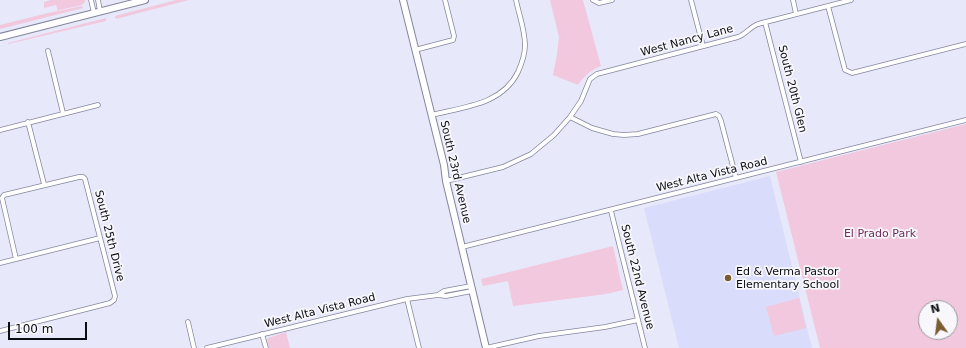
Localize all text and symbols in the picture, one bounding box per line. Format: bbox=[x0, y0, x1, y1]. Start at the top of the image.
street label: West Nancy Lane bbox=[639, 22, 735, 60]
street label: South 20th Glen bbox=[775, 44, 809, 134]
street label: South 23rd Avenue bbox=[437, 119, 473, 225]
street label: West Alta Vista Road bbox=[655, 155, 769, 195]
street label: South 25th Drive bbox=[91, 189, 127, 283]
street label: South 22nd Avenue bbox=[618, 223, 656, 331]
park label: El Prado Park bbox=[844, 227, 916, 241]
place label: Ed & Verma Pastor Elementary School bbox=[736, 265, 839, 291]
marker: Ed & Verma Pastor Elementary School bbox=[723, 273, 733, 283]
street label: West Alta Vista Road bbox=[263, 291, 377, 331]
north arrow bbox=[918, 300, 958, 340]
text: N bbox=[929, 301, 941, 316]
scale bar bbox=[10, 314, 89, 340]
text: 100 m bbox=[15, 322, 53, 336]

